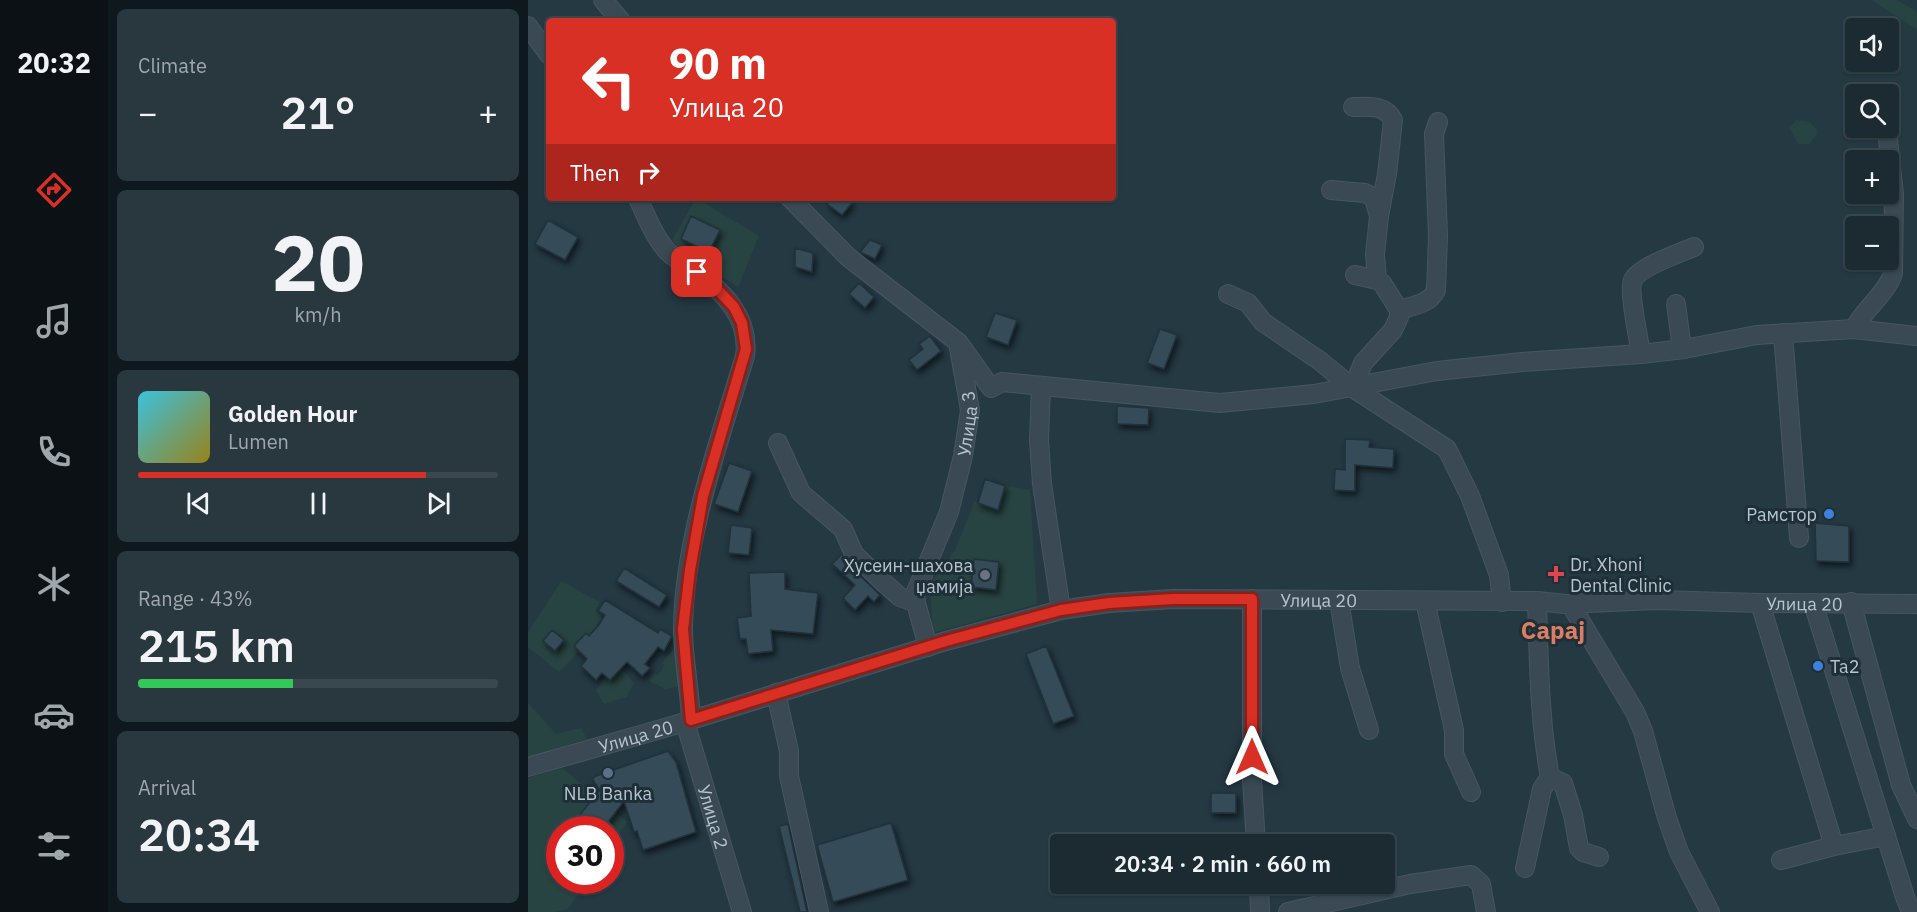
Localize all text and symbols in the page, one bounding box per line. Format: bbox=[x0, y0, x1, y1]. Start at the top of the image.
map controls bbox=[1845, 18, 1899, 270]
button: sound bbox=[1845, 18, 1899, 72]
text: 90 m bbox=[669, 36, 767, 91]
icon: left bbox=[570, 42, 648, 120]
text: 20:32 bbox=[17, 45, 91, 80]
text: Climate bbox=[138, 52, 207, 79]
text: 21° bbox=[280, 83, 356, 141]
button: search bbox=[1845, 84, 1899, 138]
text: Улица 20 bbox=[669, 89, 784, 124]
text: − bbox=[138, 91, 158, 134]
text: + bbox=[478, 91, 498, 134]
button: + bbox=[1845, 150, 1899, 204]
icon: right bbox=[632, 156, 665, 189]
text: Then bbox=[570, 158, 620, 187]
icon: directions bbox=[33, 169, 75, 211]
text: 20 bbox=[271, 211, 365, 312]
button: − bbox=[1845, 216, 1899, 270]
pin bbox=[671, 246, 722, 297]
icon: arrive bbox=[680, 255, 713, 288]
icon: music bbox=[33, 300, 75, 342]
text: km/h bbox=[294, 301, 342, 328]
street label: Улица 3 bbox=[952, 389, 982, 458]
text: Golden Hour bbox=[228, 399, 357, 428]
text: Lumen bbox=[228, 428, 289, 455]
icon: phone bbox=[33, 431, 75, 473]
icon: previous bbox=[182, 487, 215, 520]
icon: pause bbox=[302, 487, 335, 520]
icon: next bbox=[422, 487, 455, 520]
place label: Рамстор bbox=[1746, 503, 1817, 526]
marker: Рамстор bbox=[1822, 507, 1836, 521]
place label: Dr. Xhoni Dental Clinic bbox=[1570, 553, 1672, 597]
place label: Хусеин-шахова џамија bbox=[844, 554, 973, 598]
icon: climate bbox=[33, 563, 75, 605]
marker: Dr. Xhoni Dental Clinic bbox=[1547, 565, 1565, 583]
marker: Хусеин-шахова џамија bbox=[978, 568, 992, 582]
text: Range · 43% bbox=[138, 585, 253, 612]
street label: Улица 20 bbox=[1280, 588, 1357, 612]
street label: Улица 20 bbox=[1766, 592, 1843, 615]
district label: Сарај bbox=[1521, 614, 1585, 646]
text: 215 km bbox=[138, 616, 295, 674]
place label: Ta2 bbox=[1830, 655, 1859, 678]
marker: Ta2 bbox=[1811, 659, 1825, 673]
icon: car bbox=[33, 694, 75, 736]
street label: Улица 20 bbox=[596, 715, 676, 758]
position arrow bbox=[1220, 725, 1284, 789]
marker: NLB Banka bbox=[601, 766, 615, 780]
text: Arrival bbox=[138, 774, 196, 801]
place label: NLB Banka bbox=[564, 782, 653, 805]
street label: Улица 2 bbox=[693, 782, 734, 852]
text: 20:34 bbox=[138, 805, 260, 863]
speed limit sign: 30 bbox=[546, 816, 624, 894]
icon: filters bbox=[33, 825, 75, 867]
text: 20:34 · 2 min · 660 m bbox=[1114, 849, 1331, 878]

